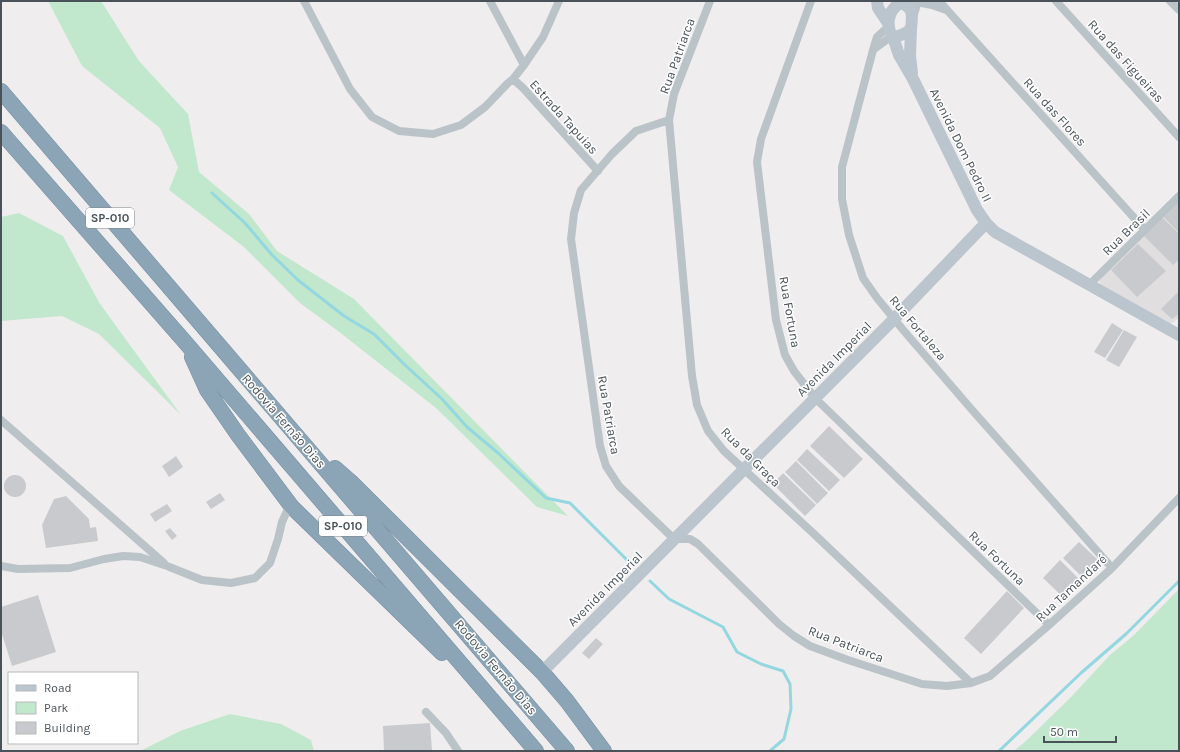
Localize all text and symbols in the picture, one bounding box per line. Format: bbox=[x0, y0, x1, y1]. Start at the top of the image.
street label: Rua Patriarca bbox=[656, 16, 698, 96]
street label: Rua das Figueiras bbox=[1085, 17, 1167, 106]
street label: Rua das Flores bbox=[1020, 75, 1090, 149]
street label: Estrada Tapuias bbox=[527, 77, 601, 157]
street label: Avenida Dom Pedro II bbox=[927, 86, 995, 204]
street label: Rua Brasil bbox=[1099, 206, 1153, 258]
road number: SP-010 bbox=[86, 208, 134, 228]
street label: Rua Fortuna bbox=[776, 275, 804, 349]
street label: Rua Fortaleza bbox=[887, 293, 949, 363]
street label: Avenida Imperial bbox=[794, 319, 874, 399]
street label: Rodovia Fernão Dias bbox=[239, 371, 329, 471]
street label: Rua Patriarca bbox=[595, 374, 623, 456]
street label: Rua da Graça bbox=[718, 424, 784, 490]
road number: SP-010 bbox=[319, 516, 367, 536]
street label: Rua Fortuna bbox=[966, 528, 1028, 588]
street label: Avenida Imperial bbox=[565, 549, 645, 629]
street label: Rua Tamandaré bbox=[1032, 551, 1110, 625]
street label: Rodovia Fernão Dias bbox=[452, 616, 540, 718]
street label: Rua Patriarca bbox=[806, 623, 886, 665]
legend bbox=[8, 672, 138, 744]
text: Road bbox=[44, 681, 72, 695]
text: Park bbox=[44, 701, 69, 715]
scale bar bbox=[1044, 718, 1116, 744]
text: Building bbox=[44, 721, 91, 735]
text: 50 m bbox=[1050, 725, 1078, 739]

